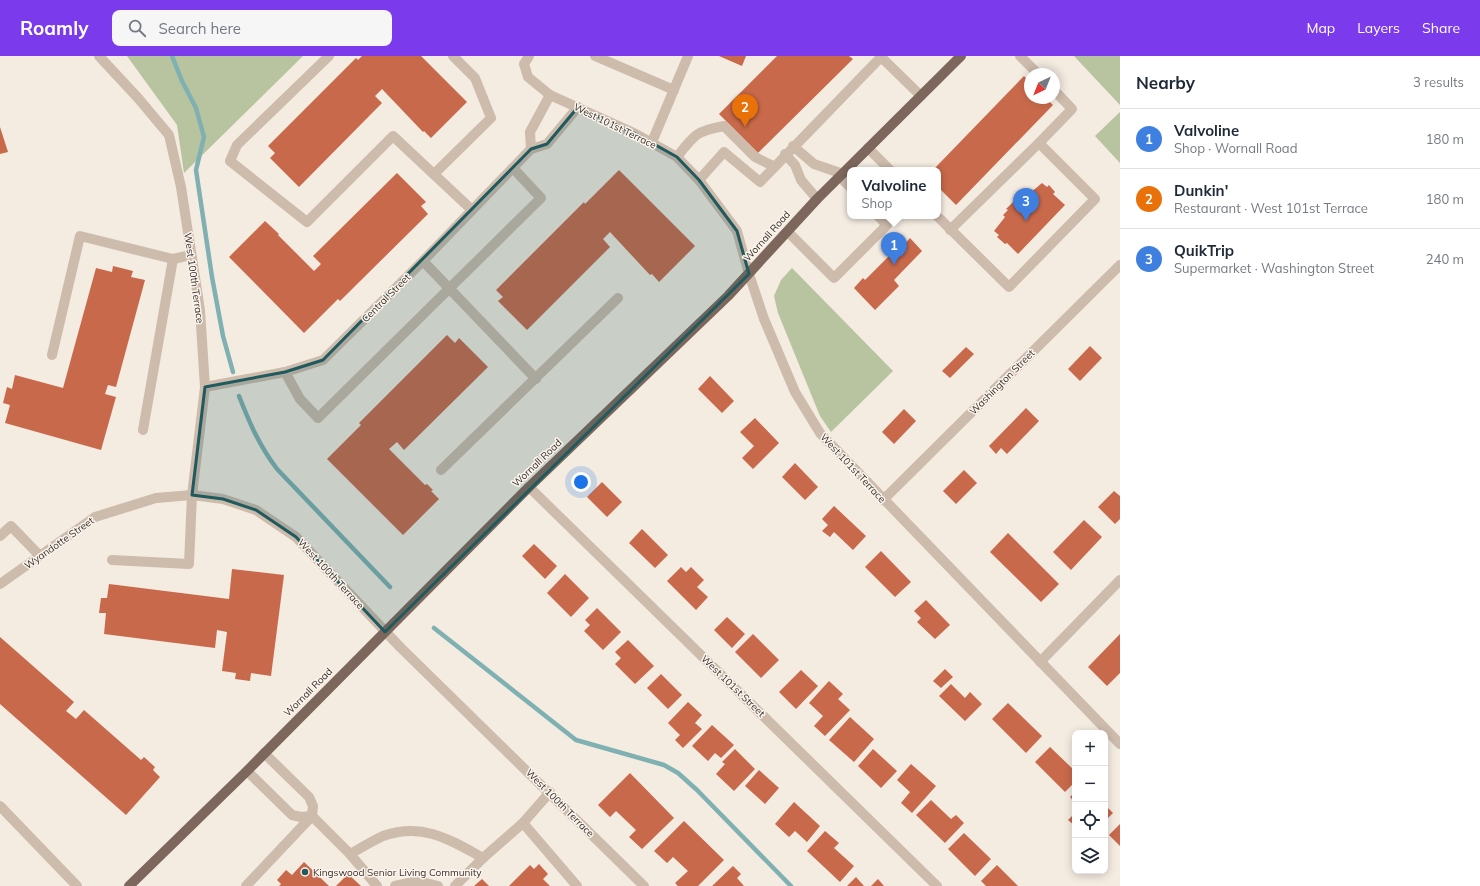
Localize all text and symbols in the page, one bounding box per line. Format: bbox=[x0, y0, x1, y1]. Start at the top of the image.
search box bbox=[112, 10, 392, 46]
text: Roamly bbox=[20, 16, 88, 40]
icon: search bbox=[126, 17, 148, 39]
text: Search here bbox=[158, 19, 241, 38]
text: Map bbox=[1306, 19, 1335, 37]
text: Layers bbox=[1357, 19, 1400, 37]
text: Share bbox=[1422, 19, 1460, 37]
north arrow bbox=[1024, 68, 1060, 104]
text: Nearby bbox=[1136, 72, 1195, 93]
text: 3 results bbox=[1413, 74, 1464, 90]
pin: 2 bbox=[732, 94, 758, 127]
street label: West 101st Terrace bbox=[572, 100, 658, 152]
text: Valvoline bbox=[1174, 121, 1239, 140]
text: 1 bbox=[1145, 131, 1153, 147]
text: 180 m bbox=[1426, 131, 1464, 147]
text: Shop · Wornall Road bbox=[1174, 140, 1297, 156]
popup bbox=[847, 167, 941, 219]
text: Valvoline bbox=[861, 176, 927, 195]
text: Dunkin' bbox=[1174, 181, 1228, 200]
pin: 3 bbox=[1013, 188, 1039, 221]
text: 2 bbox=[1145, 191, 1153, 207]
text: 180 m bbox=[1426, 191, 1464, 207]
text: Shop bbox=[861, 195, 892, 211]
text: Restaurant · West 101st Terrace bbox=[1174, 200, 1368, 216]
street label: Wornall Road bbox=[741, 208, 793, 264]
street label: West 100th Terrace bbox=[181, 232, 207, 324]
pin: 1 bbox=[881, 232, 907, 265]
text: QuikTrip bbox=[1174, 241, 1234, 260]
text: 3 bbox=[1145, 251, 1153, 267]
text: 240 m bbox=[1426, 251, 1464, 267]
text: Supermarket · Washington Street bbox=[1174, 260, 1374, 276]
street label: Central Street bbox=[359, 271, 413, 325]
street label: Washington Street bbox=[967, 346, 1038, 417]
street label: West 101st Terrace bbox=[817, 431, 889, 505]
street label: Wornall Road bbox=[510, 436, 564, 490]
your location bbox=[571, 472, 591, 492]
street label: Wyandotte Street bbox=[22, 514, 97, 572]
street label: West 100th Terrace bbox=[295, 536, 367, 612]
street label: West 101st Street bbox=[698, 652, 768, 720]
street label: Wornall Road bbox=[281, 665, 335, 719]
map controls bbox=[1072, 730, 1108, 874]
button: + bbox=[1072, 730, 1108, 766]
street label: West 100th Terrace bbox=[523, 766, 597, 840]
button: − bbox=[1072, 766, 1108, 802]
button: locate bbox=[1072, 802, 1108, 838]
button: layers bbox=[1072, 838, 1108, 874]
place label: Kingswood Senior Living Community bbox=[313, 866, 482, 879]
marker: Kingswood Senior Living Community bbox=[300, 867, 310, 877]

